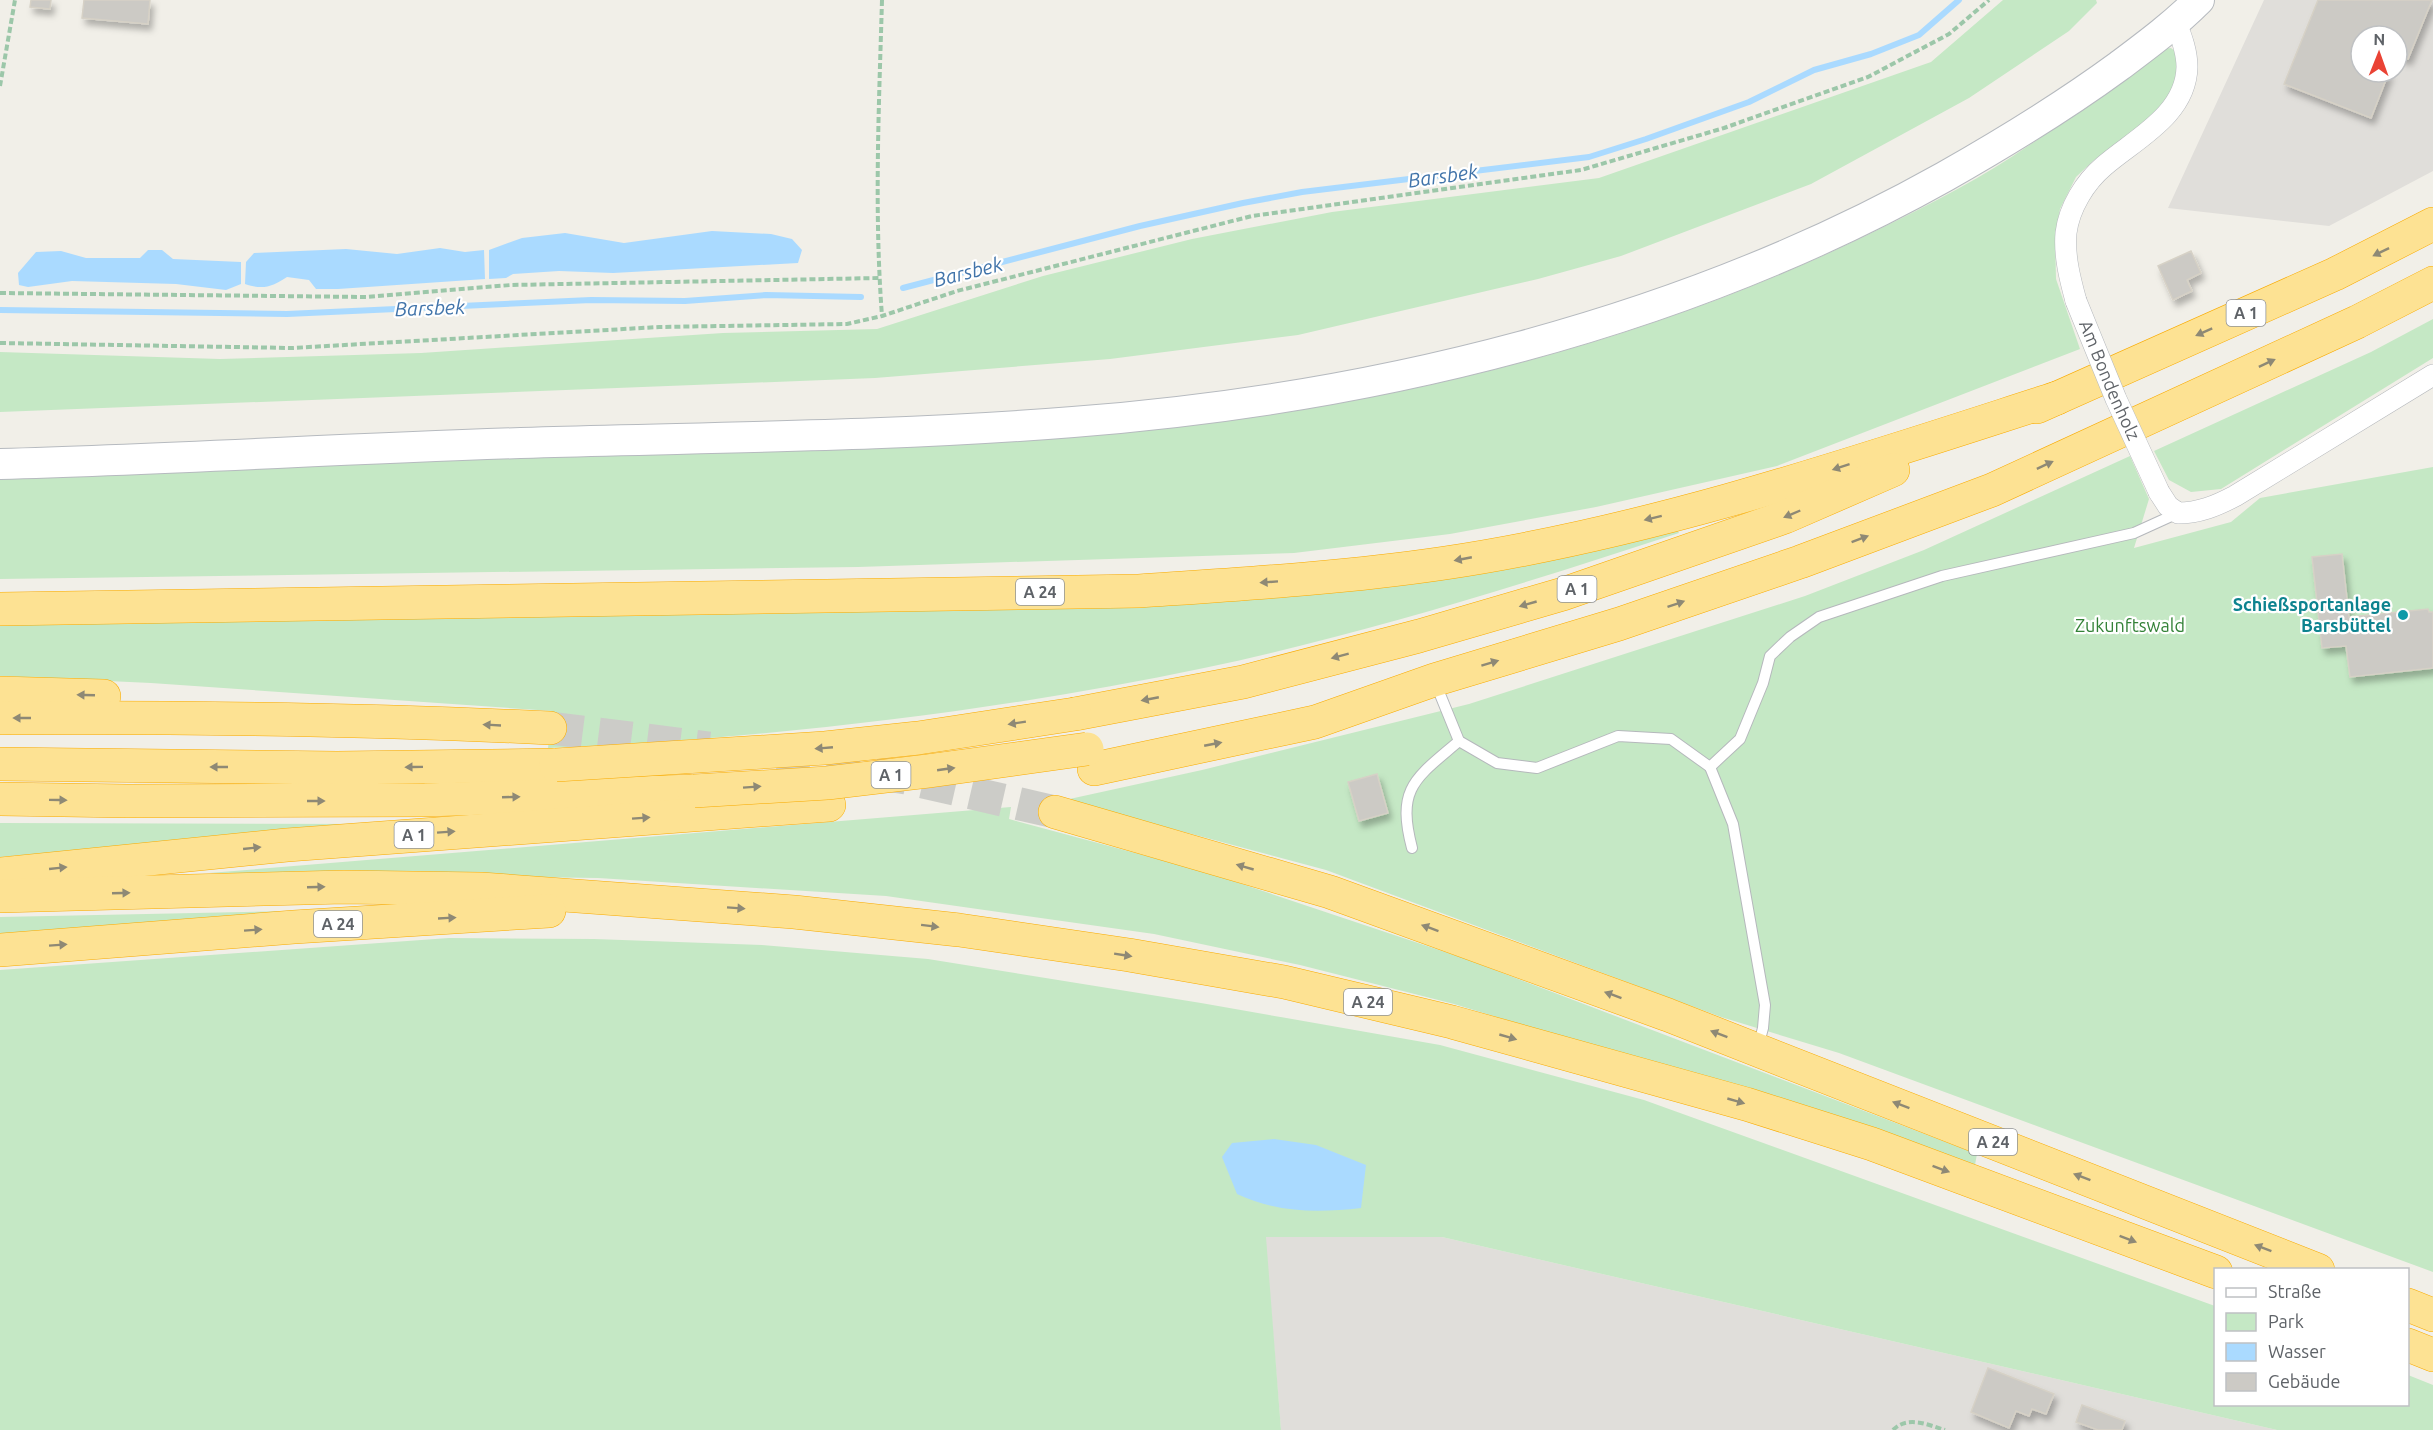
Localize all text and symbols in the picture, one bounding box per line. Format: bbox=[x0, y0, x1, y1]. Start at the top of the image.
north arrow bbox=[2349, 24, 2409, 84]
text: N bbox=[2373, 30, 2385, 48]
water label: Barsbek bbox=[1406, 159, 1480, 192]
one-way arrow bbox=[2373, 247, 2390, 256]
water label: Barsbek bbox=[931, 252, 1006, 291]
water label: Barsbek bbox=[394, 295, 466, 320]
road number: A 1 bbox=[2226, 300, 2266, 326]
street label: Am Bondenholz bbox=[2076, 317, 2145, 443]
one-way arrow bbox=[2195, 328, 2212, 337]
one-way arrow bbox=[2258, 359, 2275, 368]
one-way arrow bbox=[2037, 461, 2054, 470]
one-way arrow bbox=[1832, 463, 1850, 472]
one-way arrow bbox=[1783, 510, 1801, 519]
one-way arrow bbox=[1644, 514, 1663, 524]
one-way arrow bbox=[1851, 534, 1869, 544]
one-way arrow bbox=[1453, 555, 1472, 564]
road number: A 1 bbox=[1558, 576, 1596, 602]
one-way arrow bbox=[1260, 577, 1279, 587]
road number: A 24 bbox=[1016, 579, 1064, 605]
place label: Schießsportanlage Barsbüttel bbox=[2233, 594, 2392, 635]
one-way arrow bbox=[1667, 599, 1685, 609]
one-way arrow bbox=[1519, 600, 1537, 609]
marker: Schießsportanlage Barsbüttel bbox=[2396, 608, 2410, 622]
park label: Zukunftswald bbox=[2075, 615, 2185, 635]
one-way arrow bbox=[1331, 652, 1349, 662]
one-way arrow bbox=[1481, 658, 1499, 667]
one-way arrow bbox=[77, 691, 96, 700]
one-way arrow bbox=[1140, 695, 1159, 704]
one-way arrow bbox=[13, 713, 32, 723]
one-way arrow bbox=[1008, 718, 1027, 727]
one-way arrow bbox=[482, 721, 501, 730]
one-way arrow bbox=[1203, 739, 1222, 748]
one-way arrow bbox=[815, 743, 834, 753]
one-way arrow bbox=[210, 762, 229, 772]
one-way arrow bbox=[404, 762, 423, 772]
road number: A 1 bbox=[872, 762, 910, 788]
one-way arrow bbox=[937, 764, 956, 773]
one-way arrow bbox=[743, 783, 762, 792]
one-way arrow bbox=[502, 793, 521, 802]
one-way arrow bbox=[49, 795, 68, 805]
one-way arrow bbox=[307, 796, 326, 806]
one-way arrow bbox=[631, 813, 650, 822]
road number: A 1 bbox=[394, 822, 434, 848]
one-way arrow bbox=[437, 827, 456, 837]
one-way arrow bbox=[243, 843, 262, 853]
one-way arrow bbox=[1236, 862, 1254, 871]
one-way arrow bbox=[49, 863, 68, 873]
one-way arrow bbox=[307, 883, 326, 892]
one-way arrow bbox=[112, 888, 131, 897]
one-way arrow bbox=[726, 903, 745, 912]
road number: A 24 bbox=[314, 911, 362, 937]
one-way arrow bbox=[438, 913, 457, 922]
one-way arrow bbox=[920, 921, 939, 931]
one-way arrow bbox=[1421, 923, 1439, 933]
one-way arrow bbox=[243, 925, 262, 935]
one-way arrow bbox=[49, 941, 68, 950]
one-way arrow bbox=[1113, 950, 1132, 959]
road number: A 24 bbox=[1344, 989, 1392, 1015]
one-way arrow bbox=[1604, 989, 1622, 999]
one-way arrow bbox=[1710, 1029, 1728, 1038]
one-way arrow bbox=[1499, 1033, 1517, 1042]
one-way arrow bbox=[1727, 1097, 1745, 1106]
one-way arrow bbox=[1891, 1100, 1909, 1110]
road number: A 24 bbox=[1969, 1129, 2017, 1155]
one-way arrow bbox=[1932, 1164, 1950, 1174]
one-way arrow bbox=[2073, 1171, 2091, 1181]
one-way arrow bbox=[2119, 1235, 2137, 1244]
one-way arrow bbox=[2254, 1243, 2272, 1253]
legend bbox=[2214, 1268, 2409, 1406]
text: Straße bbox=[2268, 1281, 2321, 1301]
text: Park bbox=[2268, 1311, 2304, 1331]
text: Wasser bbox=[2268, 1341, 2326, 1361]
text: Gebäude bbox=[2268, 1371, 2340, 1391]

